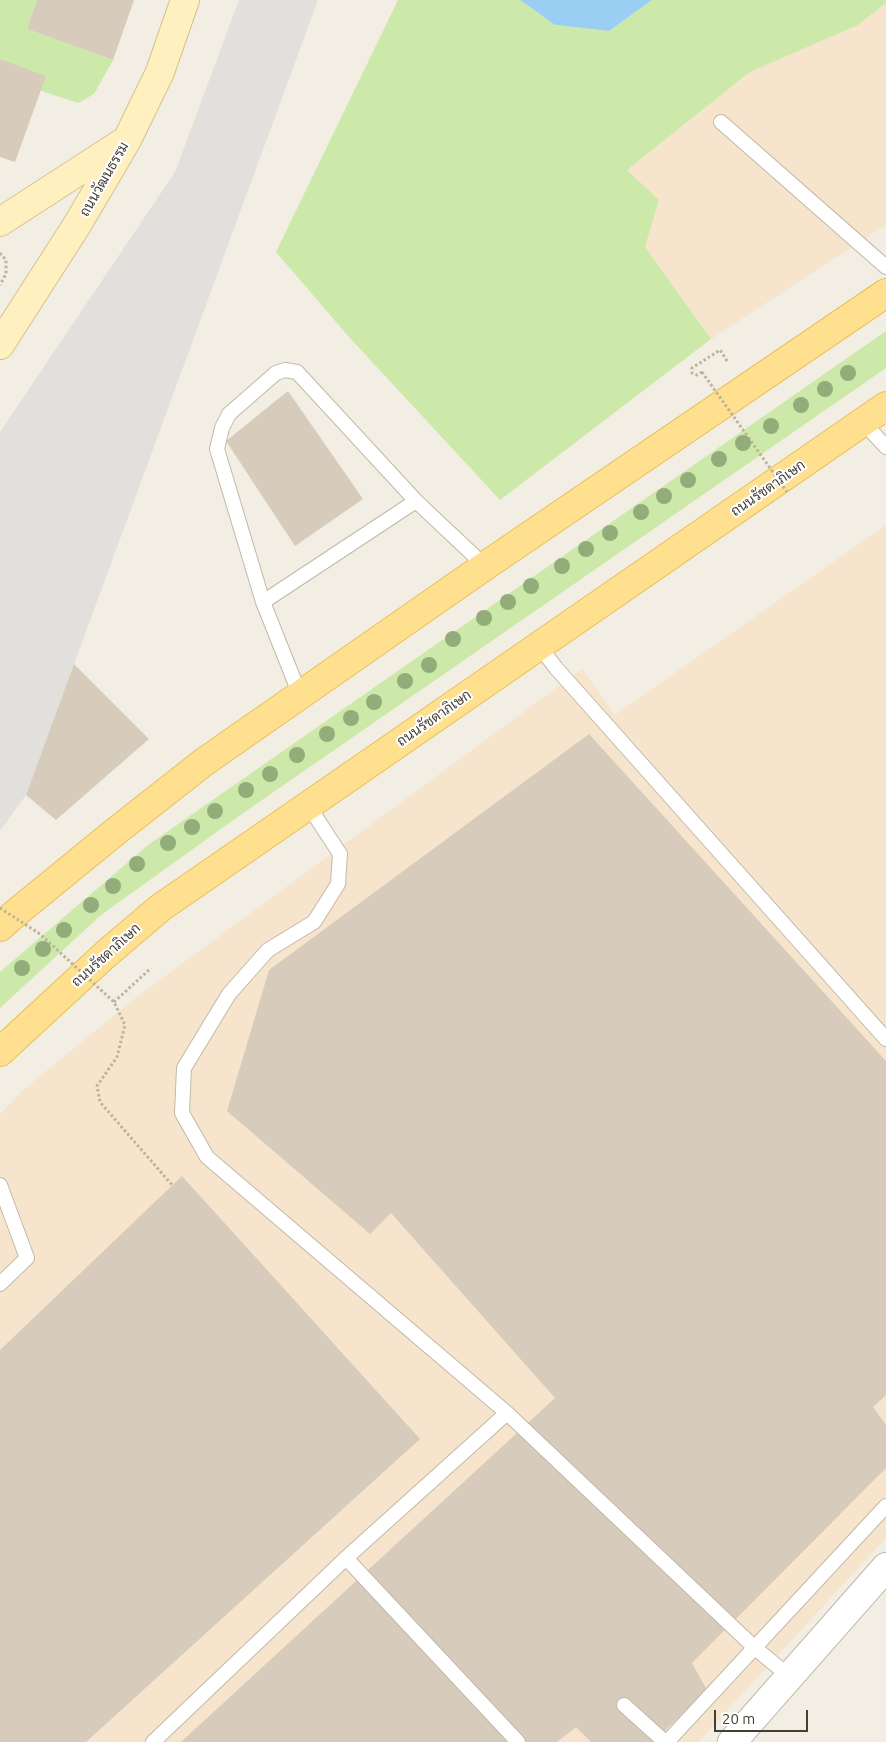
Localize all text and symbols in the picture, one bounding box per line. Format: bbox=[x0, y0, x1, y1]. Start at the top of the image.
street label: ถนนวัฒนธรรม bbox=[76, 139, 132, 219]
street label: ถนนรัชดาภิเษก bbox=[728, 456, 808, 520]
street label: ถนนรัชดาภิเษก bbox=[394, 686, 474, 750]
street label: ถนนรัชดาภิเษก bbox=[68, 920, 144, 990]
scale bar bbox=[716, 1700, 810, 1732]
text: 20 m bbox=[722, 1710, 755, 1727]

